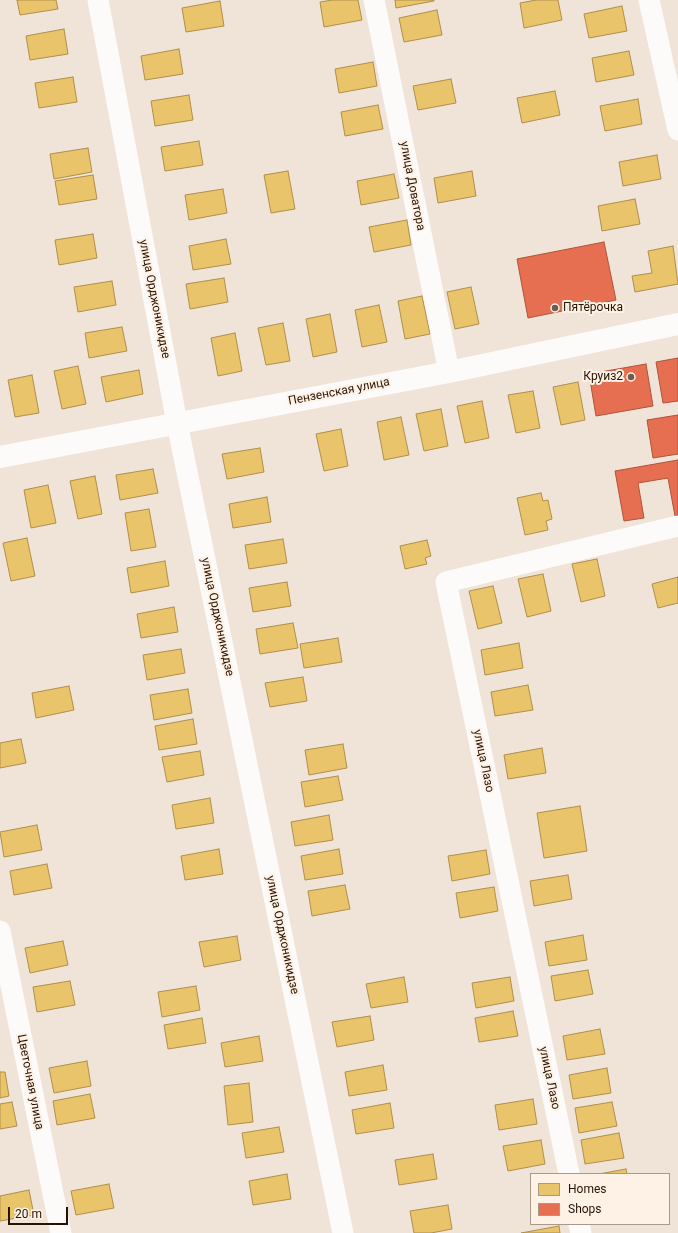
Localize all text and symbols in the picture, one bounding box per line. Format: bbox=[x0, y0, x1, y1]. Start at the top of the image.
street label: улица Доватора bbox=[396, 140, 428, 232]
street label: улица Орджоникидзе bbox=[135, 238, 173, 360]
place label: Пятёрочка bbox=[563, 301, 623, 315]
marker: Пятёрочка bbox=[550, 303, 560, 313]
place label: Круиз2 bbox=[583, 370, 623, 384]
marker: Круиз2 bbox=[626, 372, 636, 382]
street label: Пензенская улица bbox=[287, 375, 391, 409]
street label: улица Орджоникидзе bbox=[197, 556, 237, 678]
street label: улица Лазо bbox=[469, 728, 497, 794]
street label: улица Орджоникидзе bbox=[262, 874, 302, 996]
street label: Цветочная улица bbox=[14, 1033, 46, 1131]
street label: улица Лазо bbox=[535, 1045, 563, 1111]
legend bbox=[530, 1173, 670, 1225]
text: Homes bbox=[568, 1182, 606, 1196]
scale bar bbox=[10, 1199, 70, 1225]
text: Shops bbox=[568, 1202, 602, 1216]
text: 20 m bbox=[15, 1207, 42, 1221]

